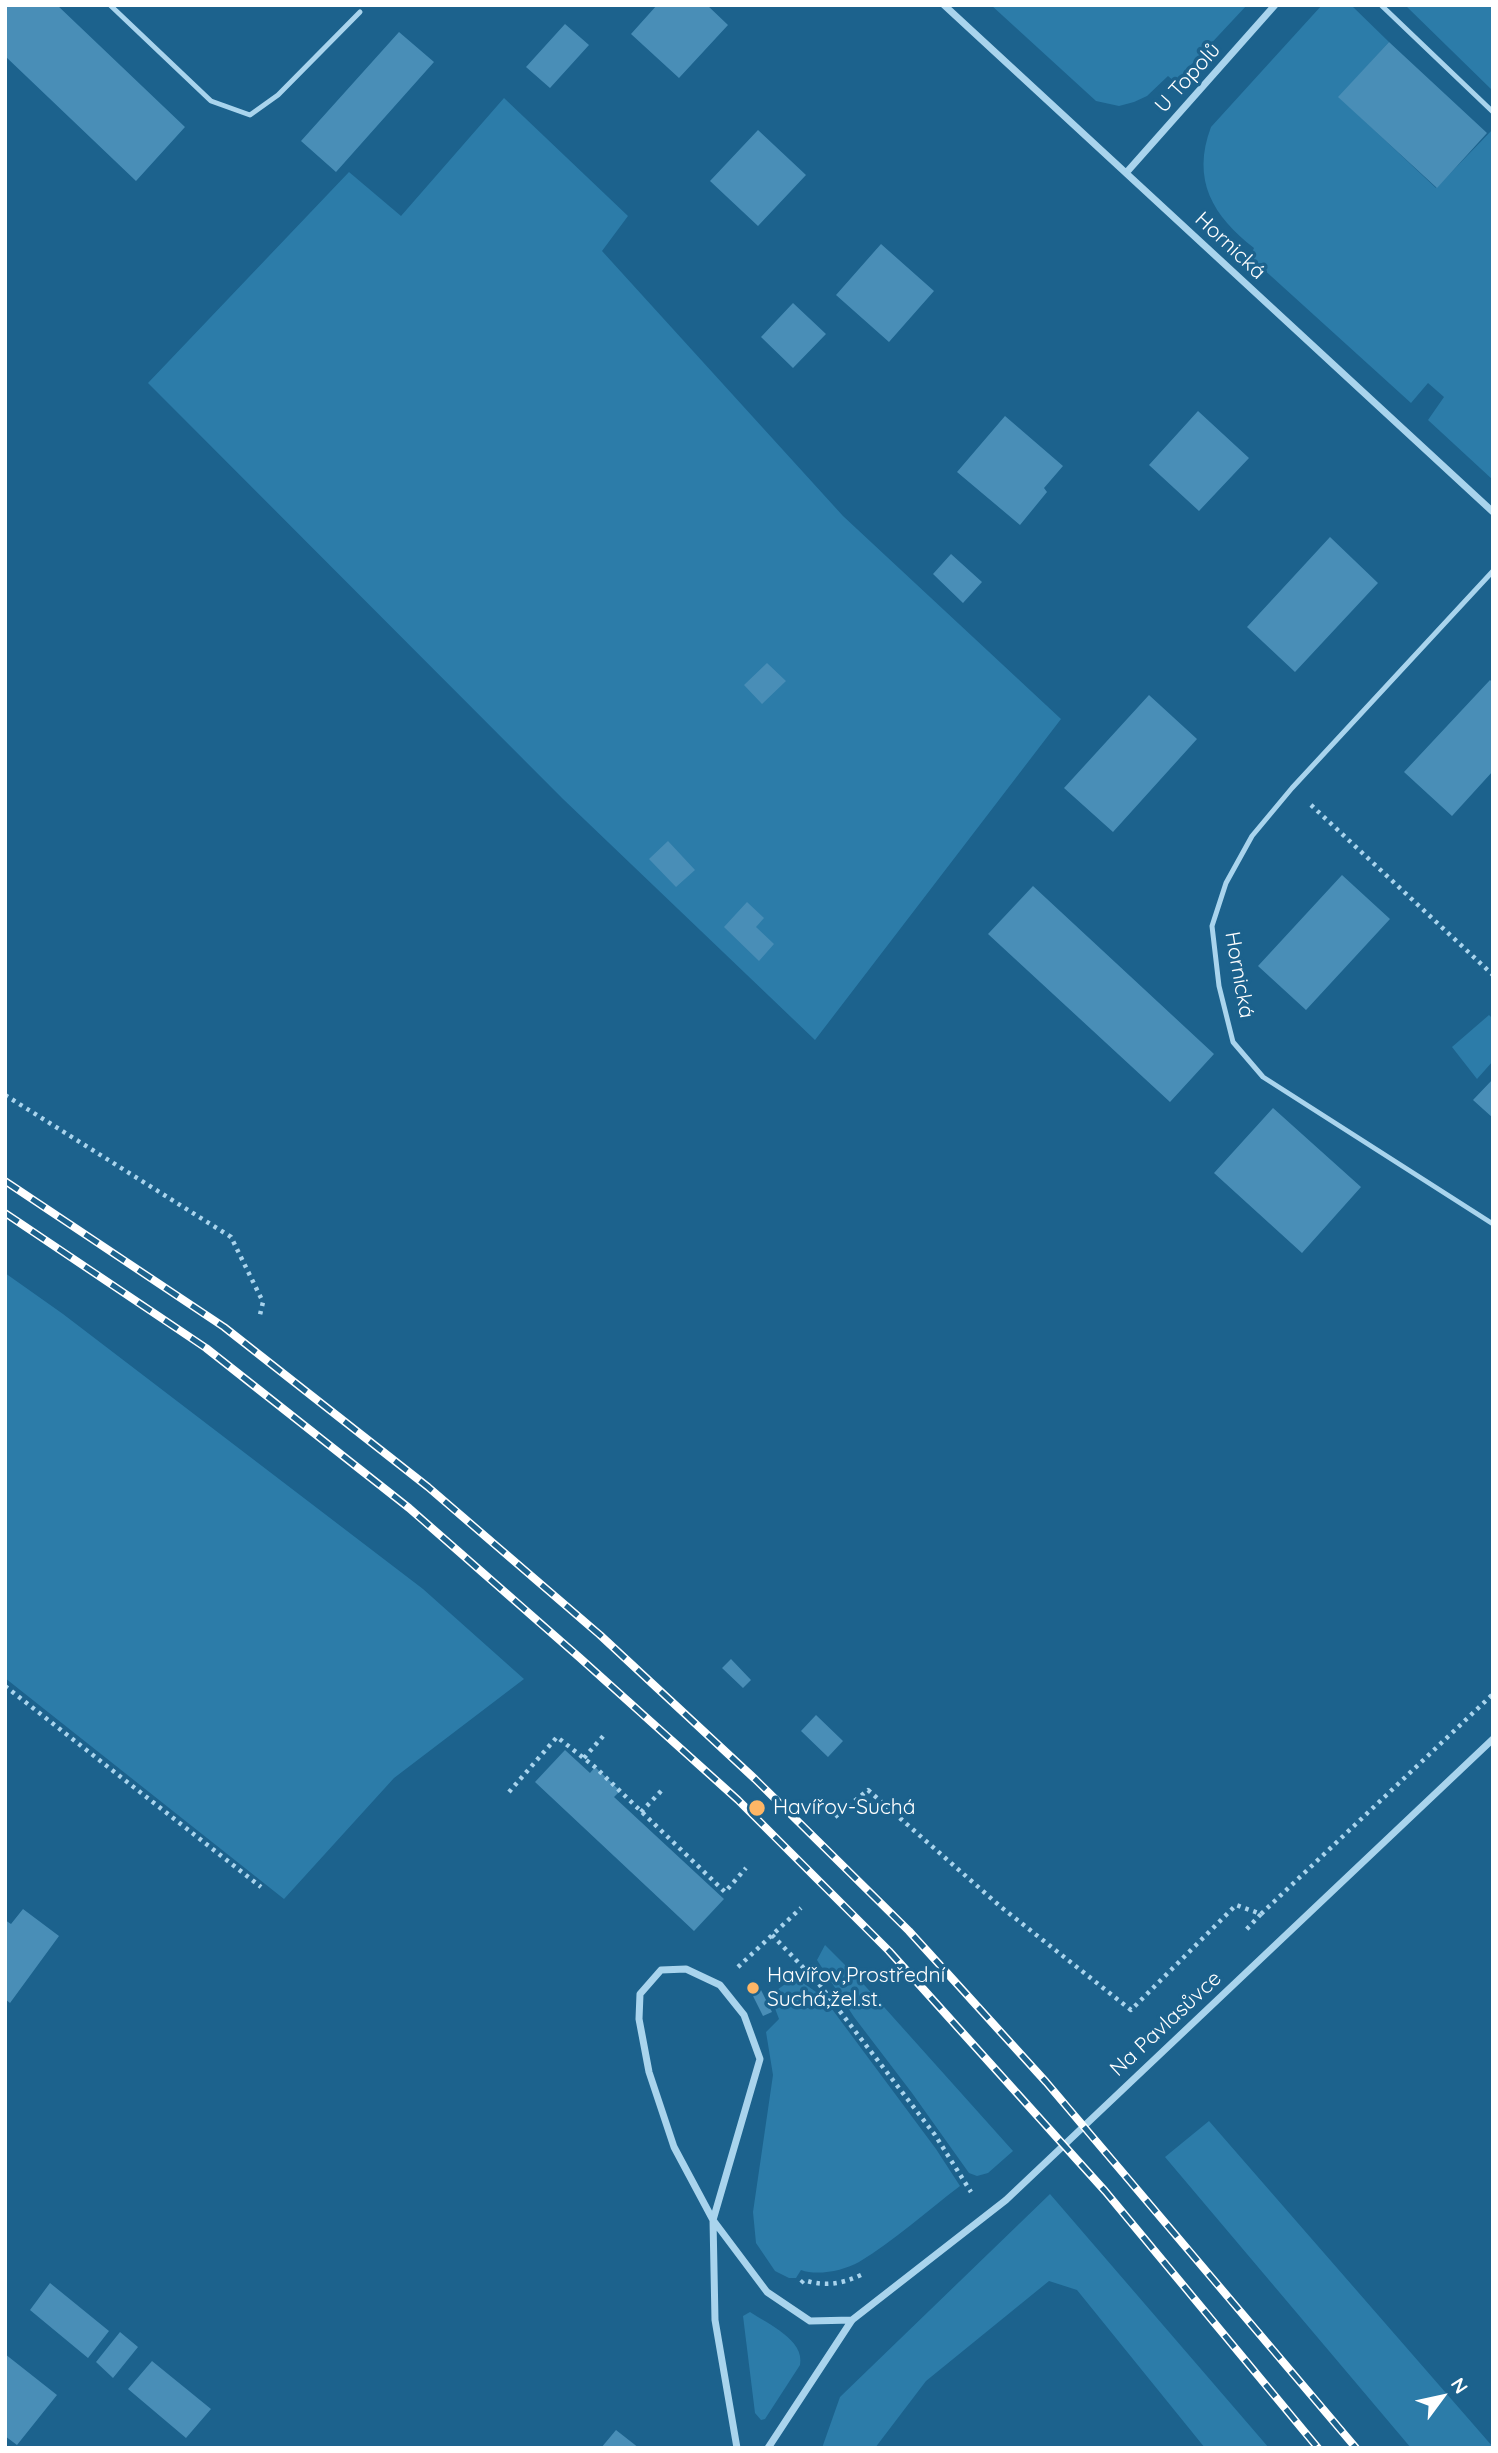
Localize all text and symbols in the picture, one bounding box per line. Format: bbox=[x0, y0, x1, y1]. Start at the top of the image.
street label: U Topolů bbox=[1150, 38, 1226, 118]
street label: Hornická bbox=[1189, 207, 1271, 285]
street label: Hornická bbox=[1219, 930, 1259, 1020]
place label: Havířov-Suchá bbox=[773, 1795, 915, 1821]
marker: Havířov-Suchá bbox=[747, 1798, 767, 1818]
place label: Havířov,Prostřední Suchá,žel.st. bbox=[767, 1963, 945, 2013]
street label: Na Pavlasůvce bbox=[1105, 1966, 1227, 2082]
marker: Havířov,Prostřední Suchá,žel.st. bbox=[745, 1980, 761, 1996]
north arrow bbox=[1407, 2362, 1477, 2432]
text: N bbox=[1446, 2373, 1473, 2398]

